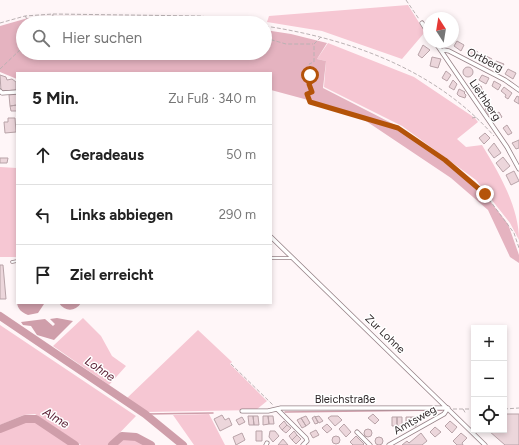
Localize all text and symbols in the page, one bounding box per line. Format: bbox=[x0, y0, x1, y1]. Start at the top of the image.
north arrow bbox=[423, 12, 459, 48]
search box bbox=[16, 16, 272, 60]
icon: search bbox=[30, 27, 52, 49]
text: Hier suchen bbox=[62, 29, 142, 47]
street label: Ortberg bbox=[465, 45, 505, 75]
route start bbox=[301, 66, 319, 84]
street label: Liethberg bbox=[466, 77, 504, 123]
text: 5 Min. bbox=[32, 88, 79, 108]
text: Zu Fuß · 340 m bbox=[168, 91, 256, 106]
icon: ahead bbox=[32, 144, 54, 166]
text: Geradeaus bbox=[70, 146, 144, 164]
text: 50 m bbox=[226, 147, 256, 162]
route end bbox=[476, 185, 494, 203]
icon: left bbox=[32, 204, 54, 226]
text: Links abbiegen bbox=[70, 206, 173, 224]
text: 290 m bbox=[219, 207, 256, 222]
icon: arrive bbox=[32, 264, 54, 286]
text: Ziel erreicht bbox=[70, 266, 154, 284]
street label: Zur Lohne bbox=[362, 312, 408, 356]
map controls bbox=[471, 325, 507, 433]
button: + bbox=[471, 325, 507, 361]
water label: Lohne bbox=[82, 354, 118, 384]
button: − bbox=[471, 361, 507, 397]
street label: Bleichstraße bbox=[315, 393, 375, 406]
button: locate bbox=[471, 397, 507, 433]
street label: Amtsweg bbox=[391, 403, 439, 437]
water label: Alme bbox=[40, 404, 72, 431]

